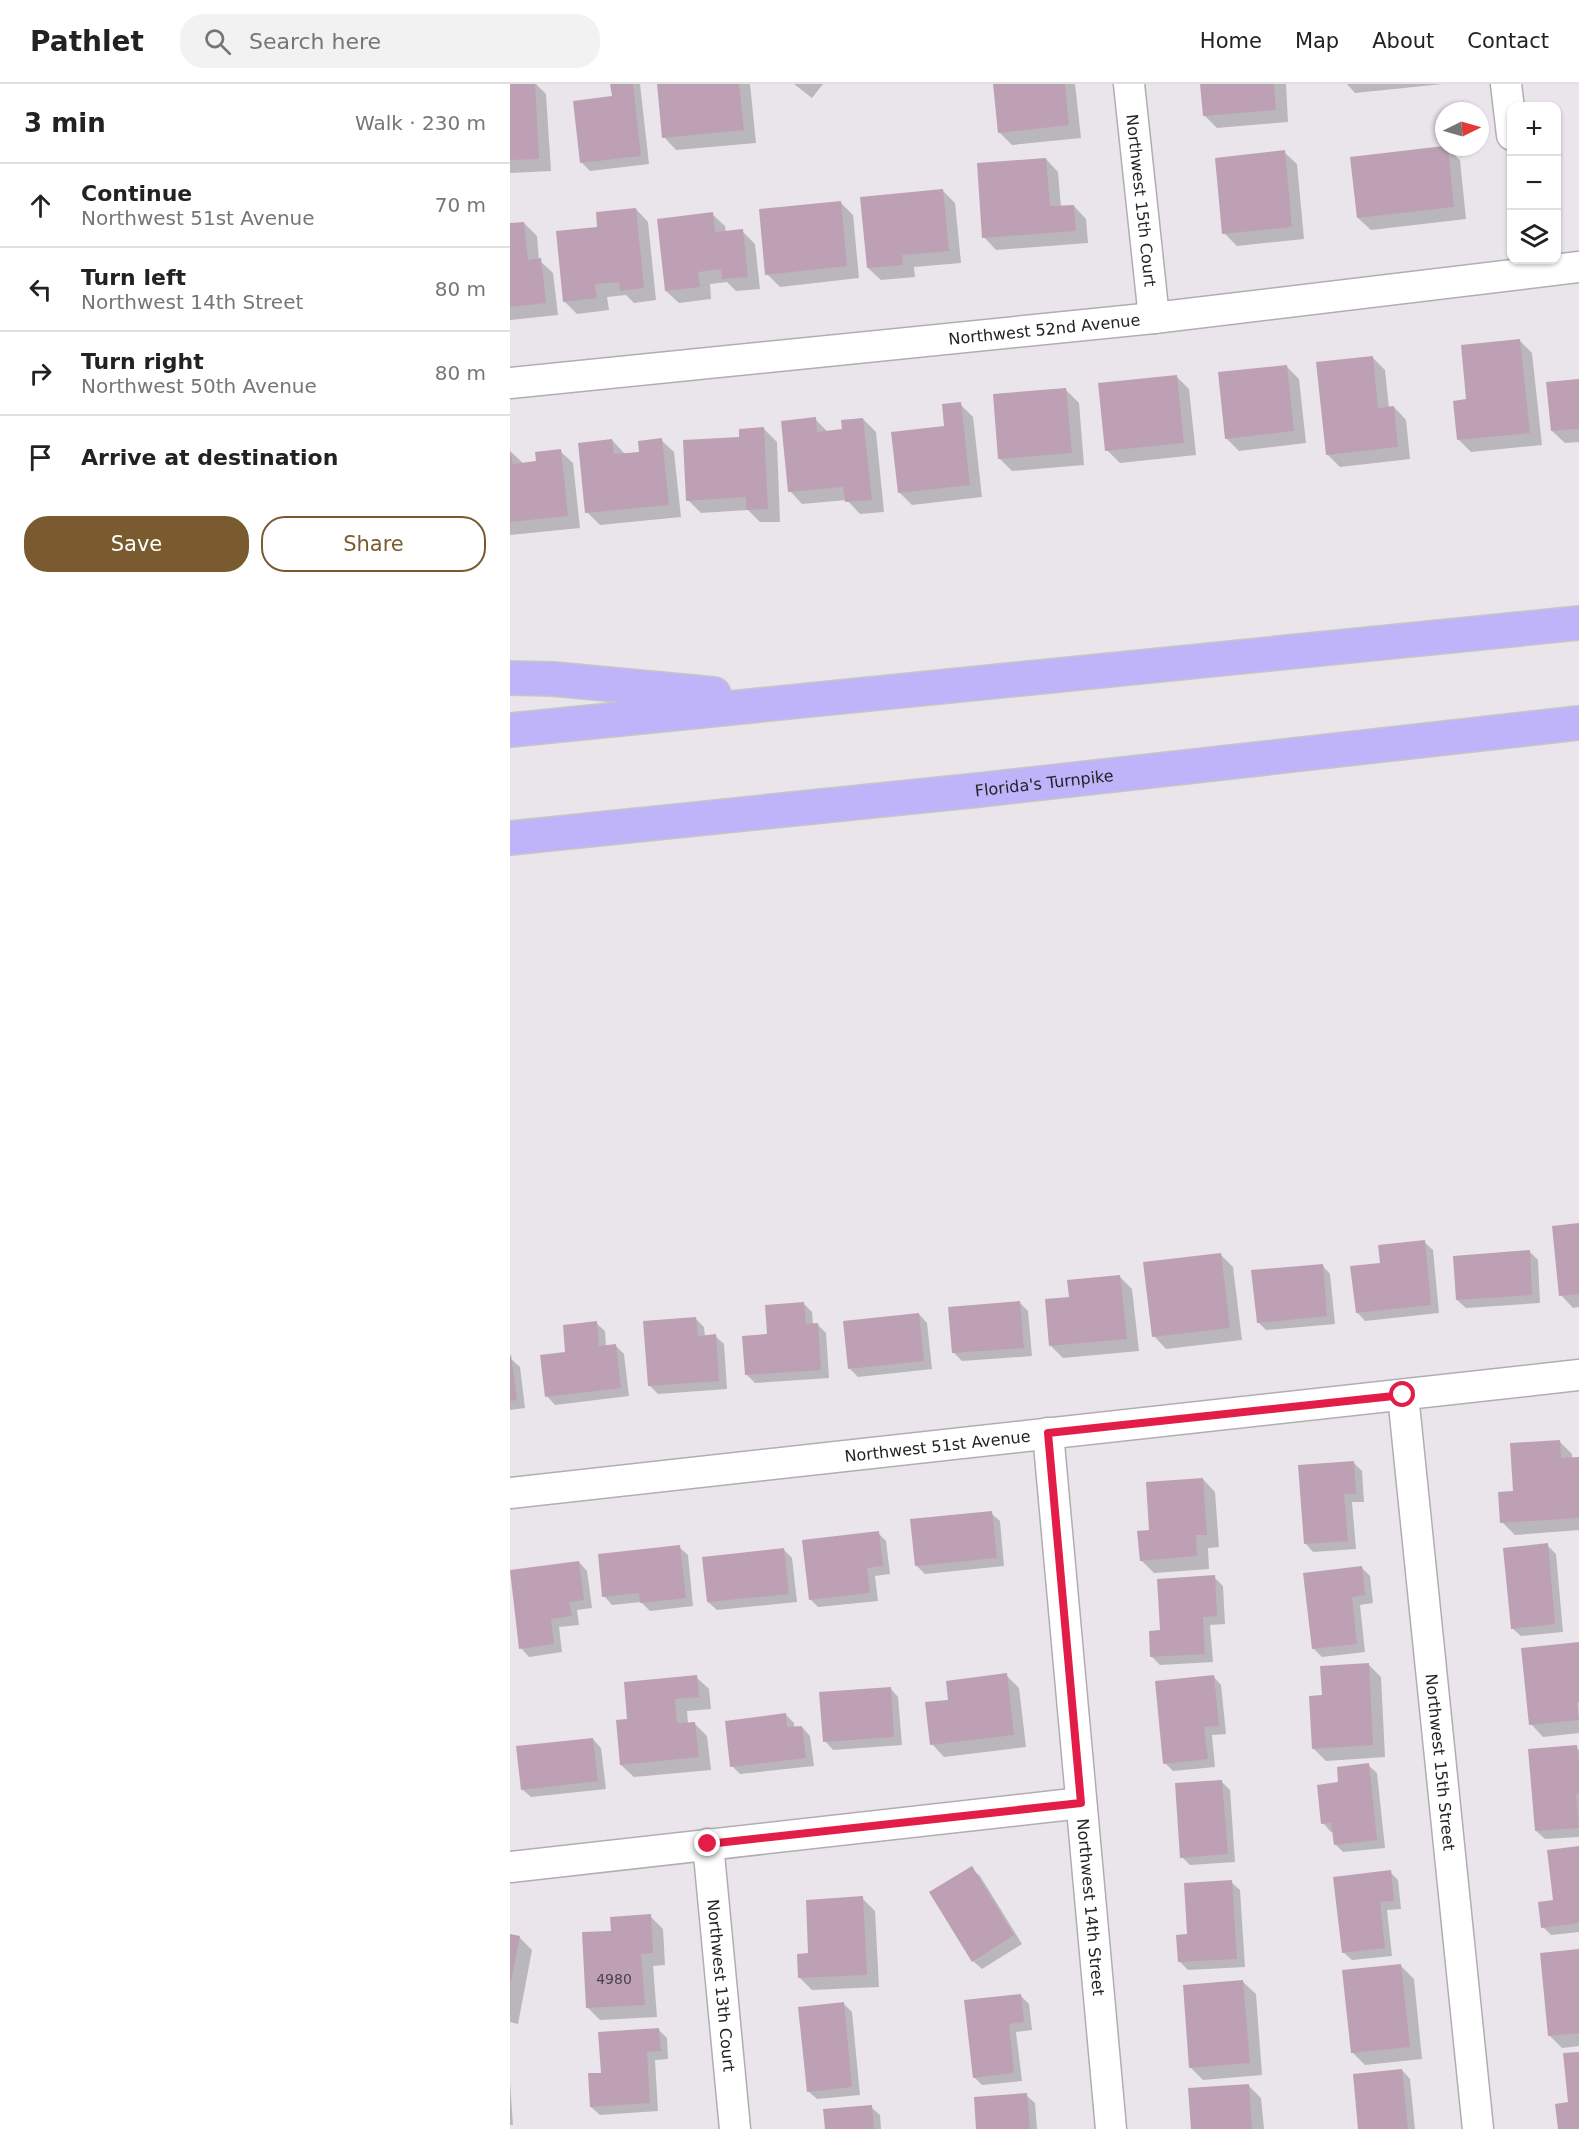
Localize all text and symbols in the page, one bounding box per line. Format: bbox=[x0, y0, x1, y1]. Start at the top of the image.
search box bbox=[180, 14, 600, 68]
text: Pathlet bbox=[30, 25, 144, 58]
icon: search bbox=[201, 25, 234, 58]
text: Search here bbox=[249, 29, 381, 54]
text: Home bbox=[1200, 29, 1262, 53]
text: Map bbox=[1295, 29, 1339, 53]
text: About bbox=[1372, 29, 1434, 53]
text: Contact bbox=[1467, 29, 1549, 53]
north arrow bbox=[1435, 102, 1489, 156]
map controls bbox=[1507, 102, 1561, 264]
button: + bbox=[1507, 102, 1561, 156]
text: 3 min bbox=[24, 108, 106, 138]
text: Walk · 230 m bbox=[355, 111, 486, 135]
street label: Northwest 15th Court bbox=[1123, 113, 1160, 287]
button: − bbox=[1507, 156, 1561, 210]
text: Continue bbox=[81, 181, 192, 206]
icon: ahead bbox=[24, 189, 57, 222]
text: 70 m bbox=[435, 193, 486, 217]
text: Northwest 51st Avenue bbox=[81, 206, 315, 230]
button: layers bbox=[1507, 210, 1561, 264]
text: Turn left bbox=[81, 265, 186, 290]
icon: left bbox=[24, 273, 57, 306]
text: 80 m bbox=[435, 277, 486, 301]
text: Northwest 14th Street bbox=[81, 290, 303, 314]
street label: Northwest 52nd Avenue bbox=[947, 310, 1141, 348]
text: Turn right bbox=[81, 349, 204, 374]
icon: right bbox=[24, 357, 57, 390]
text: 80 m bbox=[435, 361, 486, 385]
text: Northwest 50th Avenue bbox=[81, 374, 317, 398]
icon: arrive bbox=[24, 441, 57, 474]
text: Arrive at destination bbox=[81, 445, 338, 470]
button: Save bbox=[24, 516, 249, 572]
button: Share bbox=[261, 516, 486, 572]
street label: Florida's Turnpike bbox=[974, 766, 1114, 800]
route start bbox=[1389, 1381, 1415, 1407]
street label: Northwest 51st Avenue bbox=[843, 1426, 1031, 1466]
street label: Northwest 15th Street bbox=[1422, 1673, 1459, 1852]
street label: Northwest 14th Street bbox=[1073, 1818, 1108, 1997]
route end bbox=[694, 1830, 720, 1856]
street label: Northwest 13th Court bbox=[704, 1898, 739, 2073]
house number: 4980 bbox=[596, 1971, 632, 1987]

